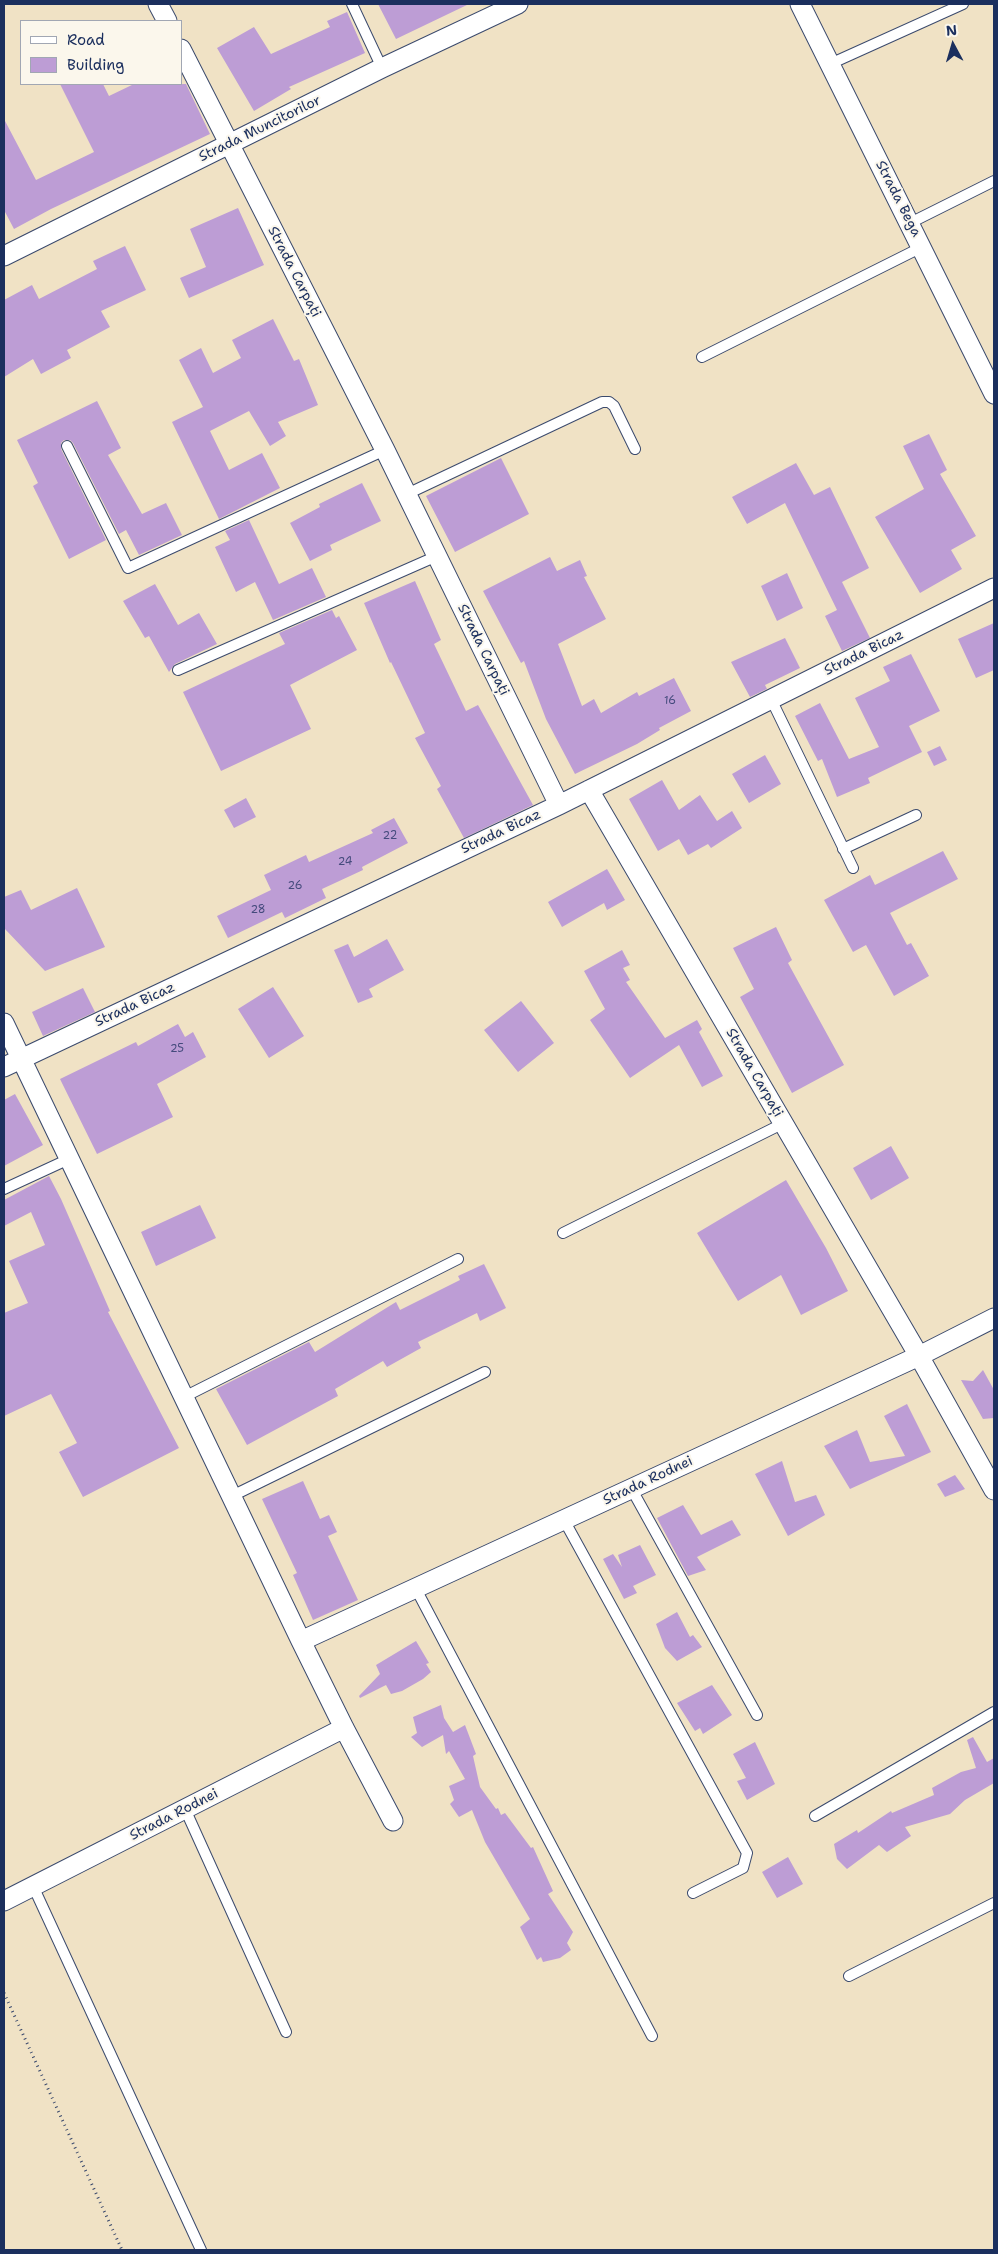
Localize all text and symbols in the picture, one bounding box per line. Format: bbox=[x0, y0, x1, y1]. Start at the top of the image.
legend bbox=[20, 20, 182, 85]
north arrow bbox=[928, 20, 978, 70]
text: N bbox=[945, 21, 958, 40]
text: Road bbox=[67, 30, 105, 50]
text: Building bbox=[67, 55, 124, 75]
street label: Strada Muncitorilor bbox=[196, 92, 324, 166]
street label: Strada Bega bbox=[872, 158, 924, 240]
street label: Strada Carpați bbox=[264, 224, 324, 320]
street label: Strada Carpați bbox=[454, 601, 512, 699]
street label: Strada Bicaz bbox=[822, 627, 906, 679]
house number: 16 bbox=[664, 694, 676, 708]
street label: Strada Bicaz bbox=[458, 806, 544, 858]
house number: 22 bbox=[383, 829, 397, 843]
house number: 24 bbox=[338, 855, 352, 869]
house number: 26 bbox=[288, 879, 302, 893]
house number: 28 bbox=[250, 903, 266, 917]
street label: Strada Bicaz bbox=[92, 979, 178, 1031]
street label: Strada Carpați bbox=[722, 1026, 786, 1120]
house number: 25 bbox=[170, 1042, 184, 1056]
street label: Strada Rodnei bbox=[600, 1453, 696, 1509]
street label: Strada Rodnei bbox=[127, 1785, 221, 1845]

